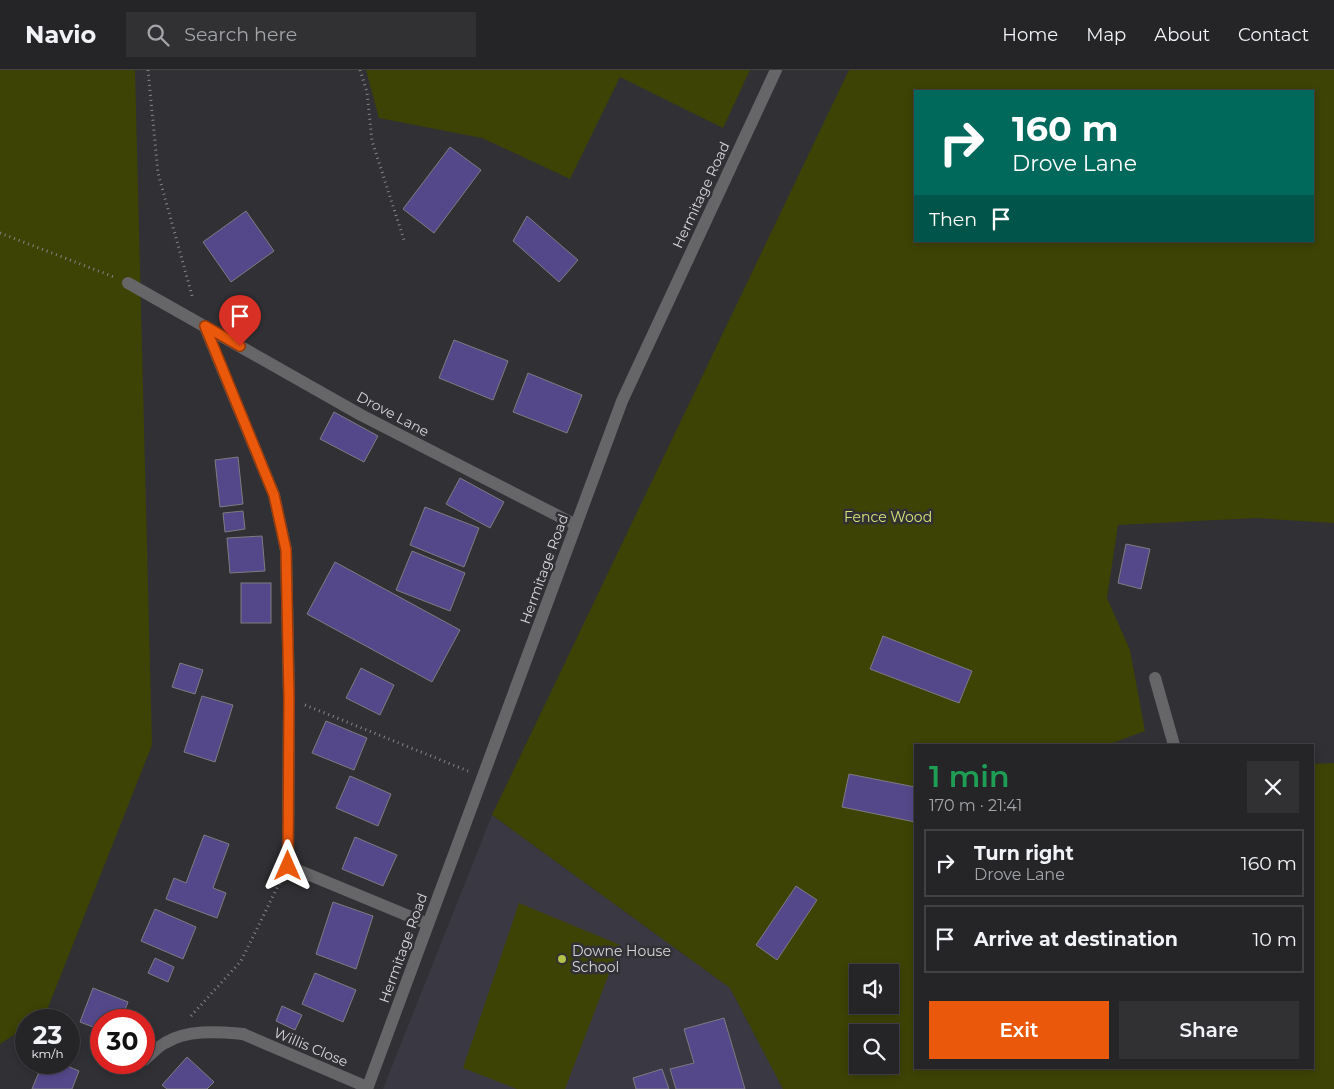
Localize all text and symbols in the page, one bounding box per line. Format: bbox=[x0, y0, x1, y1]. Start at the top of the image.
search box bbox=[126, 12, 476, 57]
text: Navio bbox=[25, 20, 96, 49]
icon: search bbox=[144, 21, 172, 49]
text: Search here bbox=[184, 23, 297, 46]
text: Home bbox=[1002, 24, 1058, 46]
text: Map bbox=[1086, 24, 1126, 46]
text: About bbox=[1154, 24, 1210, 46]
text: Contact bbox=[1238, 24, 1309, 46]
text: 160 m bbox=[1012, 107, 1118, 150]
icon: right bbox=[929, 110, 994, 175]
street label: Hermitage Road bbox=[668, 139, 734, 251]
text: Drove Lane bbox=[1012, 150, 1137, 177]
icon: arrive bbox=[987, 205, 1015, 233]
text: Then bbox=[929, 208, 977, 231]
pin bbox=[219, 295, 261, 346]
icon: arrive bbox=[226, 302, 254, 330]
street label: Drove Lane bbox=[354, 387, 432, 441]
park label: Fence Wood bbox=[844, 508, 932, 526]
street label: Hermitage Road bbox=[516, 512, 572, 626]
text: 1 min bbox=[929, 758, 1010, 795]
button: close bbox=[1247, 761, 1299, 813]
text: 170 m · 21:41 bbox=[929, 796, 1022, 815]
position arrow bbox=[261, 839, 313, 891]
text: Turn right bbox=[974, 842, 1074, 865]
icon: right bbox=[931, 849, 959, 877]
text: 160 m bbox=[1241, 852, 1297, 875]
text: Drove Lane bbox=[974, 865, 1065, 884]
street label: Hermitage Road bbox=[375, 891, 431, 1005]
icon: arrive bbox=[931, 925, 959, 953]
text: Arrive at destination bbox=[974, 928, 1178, 951]
text: 10 m bbox=[1252, 928, 1297, 951]
place label: Downe House School bbox=[572, 942, 671, 976]
marker: Downe House School bbox=[556, 953, 568, 965]
map controls bbox=[849, 964, 899, 1074]
button: sound bbox=[849, 964, 899, 1014]
button: Exit bbox=[929, 1001, 1109, 1059]
button: Share bbox=[1119, 1001, 1299, 1059]
speed limit sign: 30 bbox=[90, 1009, 155, 1074]
text: 23 bbox=[33, 1020, 62, 1050]
street label: Willis Close bbox=[271, 1023, 351, 1071]
button: search bbox=[849, 1024, 899, 1074]
text: km/h bbox=[31, 1046, 64, 1061]

